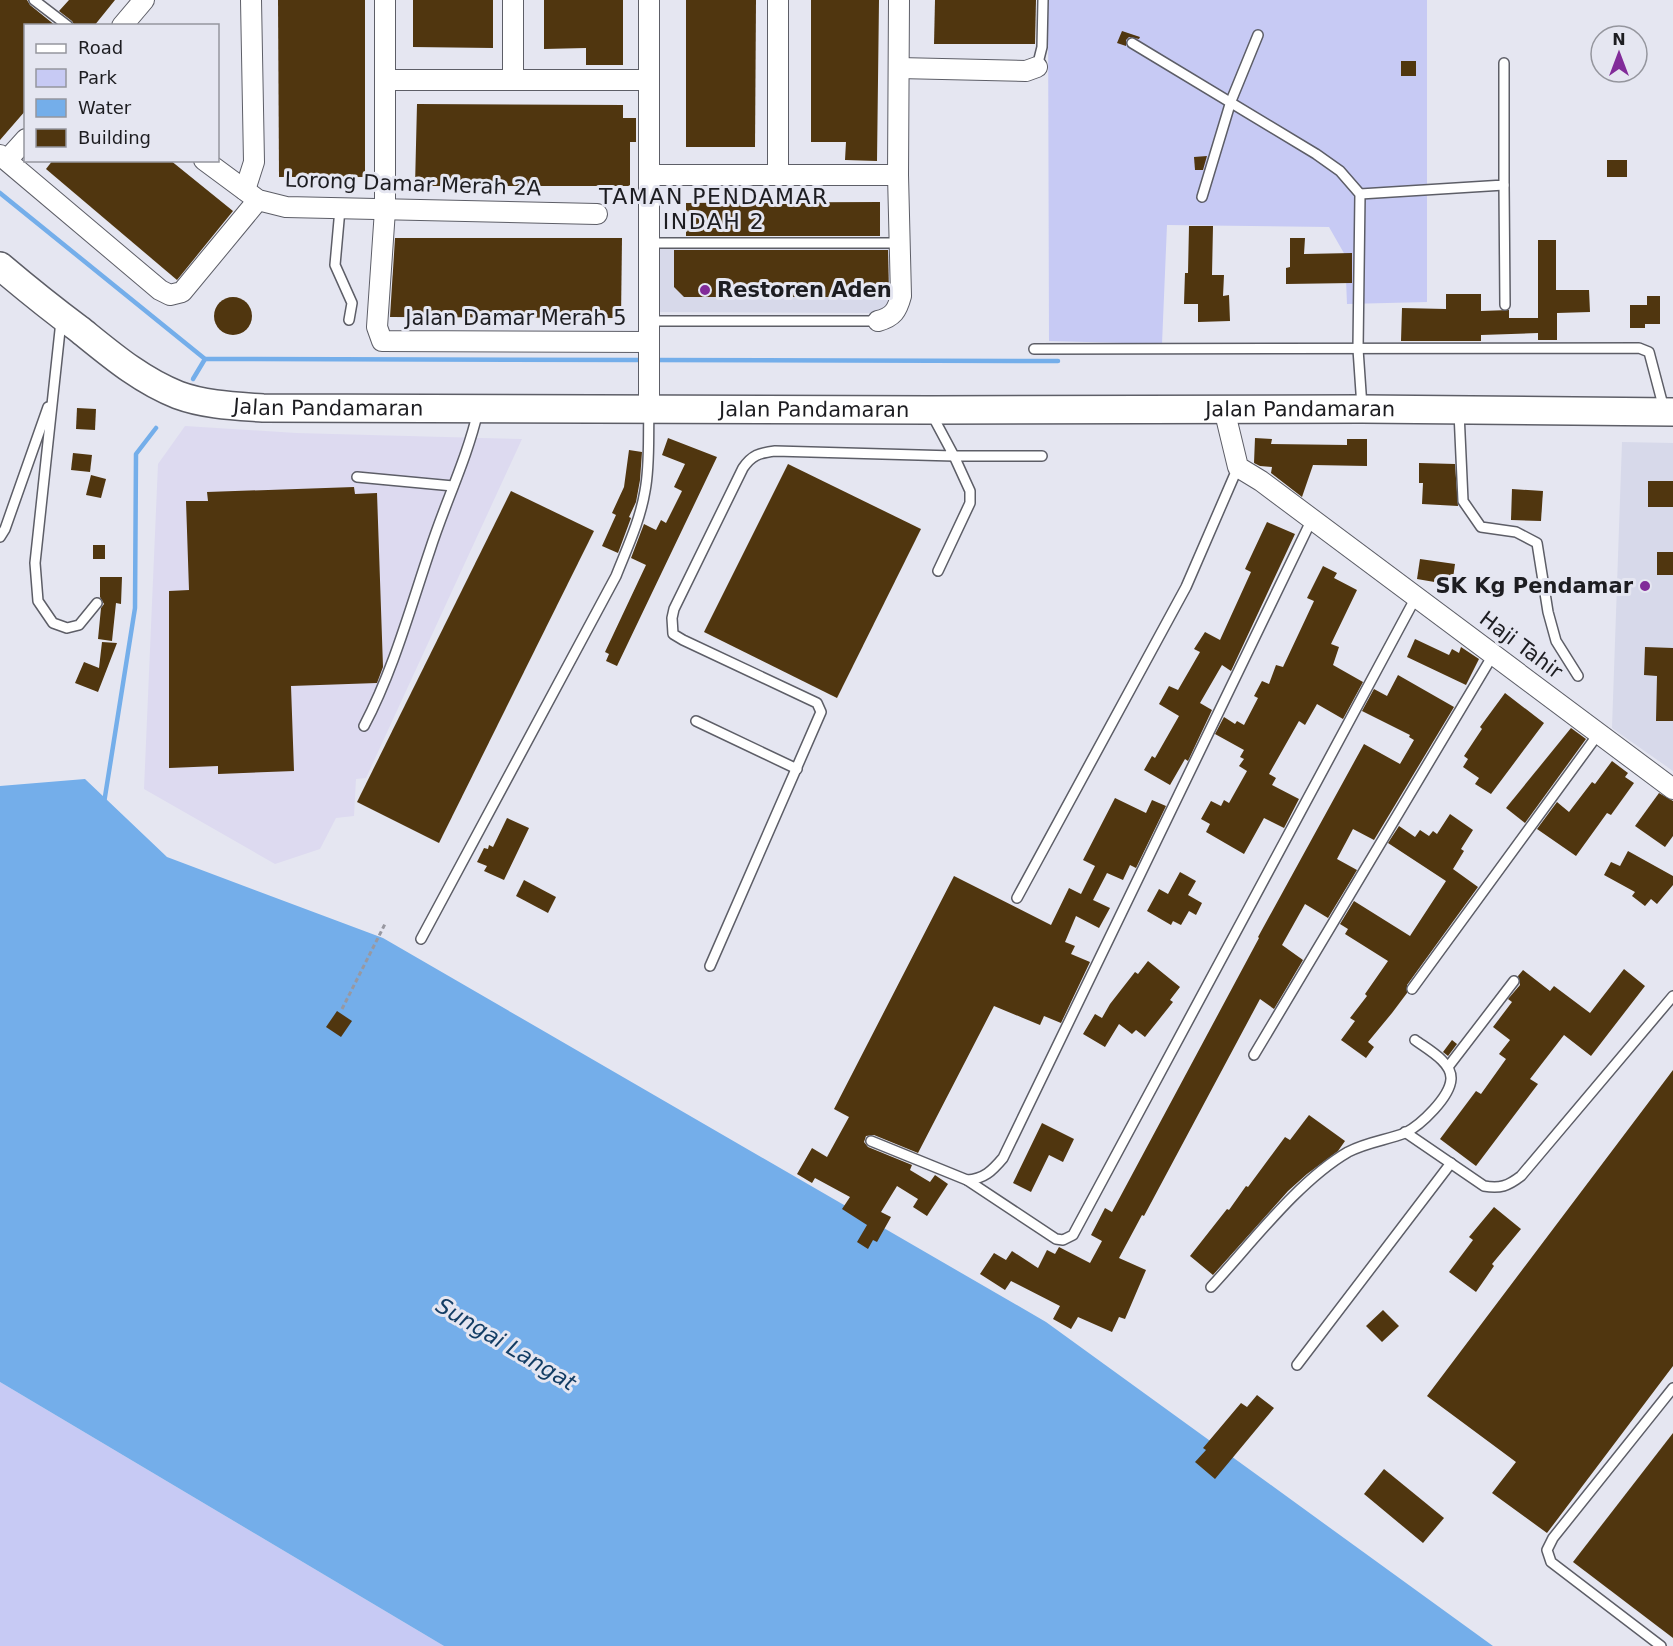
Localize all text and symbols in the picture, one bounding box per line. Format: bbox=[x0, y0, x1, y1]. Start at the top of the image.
legend bbox=[24, 24, 219, 162]
north arrow bbox=[1589, 24, 1649, 84]
text: N bbox=[1612, 30, 1626, 49]
text: Road bbox=[78, 37, 123, 58]
text: Park bbox=[78, 67, 117, 88]
text: Water bbox=[78, 97, 132, 118]
text: Building bbox=[78, 127, 151, 148]
street label: Lorong Damar Merah 2A bbox=[284, 168, 542, 200]
district label: TAMAN PENDAMAR INDAH 2 bbox=[598, 184, 829, 234]
place label: Restoren Aden bbox=[717, 278, 892, 302]
marker: Restoren Aden bbox=[698, 283, 712, 297]
street label: Jalan Damar Merah 5 bbox=[403, 306, 627, 330]
street label: Jalan Pandamaran bbox=[230, 394, 423, 420]
street label: Jalan Pandamaran bbox=[717, 397, 909, 422]
street label: Jalan Pandamaran bbox=[1203, 397, 1395, 421]
place label: SK Kg Pendamar bbox=[1435, 574, 1634, 598]
marker: SK Kg Pendamar bbox=[1638, 579, 1652, 593]
street label: Haji Tahir bbox=[1475, 606, 1567, 684]
water label: Sungai Langat bbox=[432, 1293, 581, 1396]

